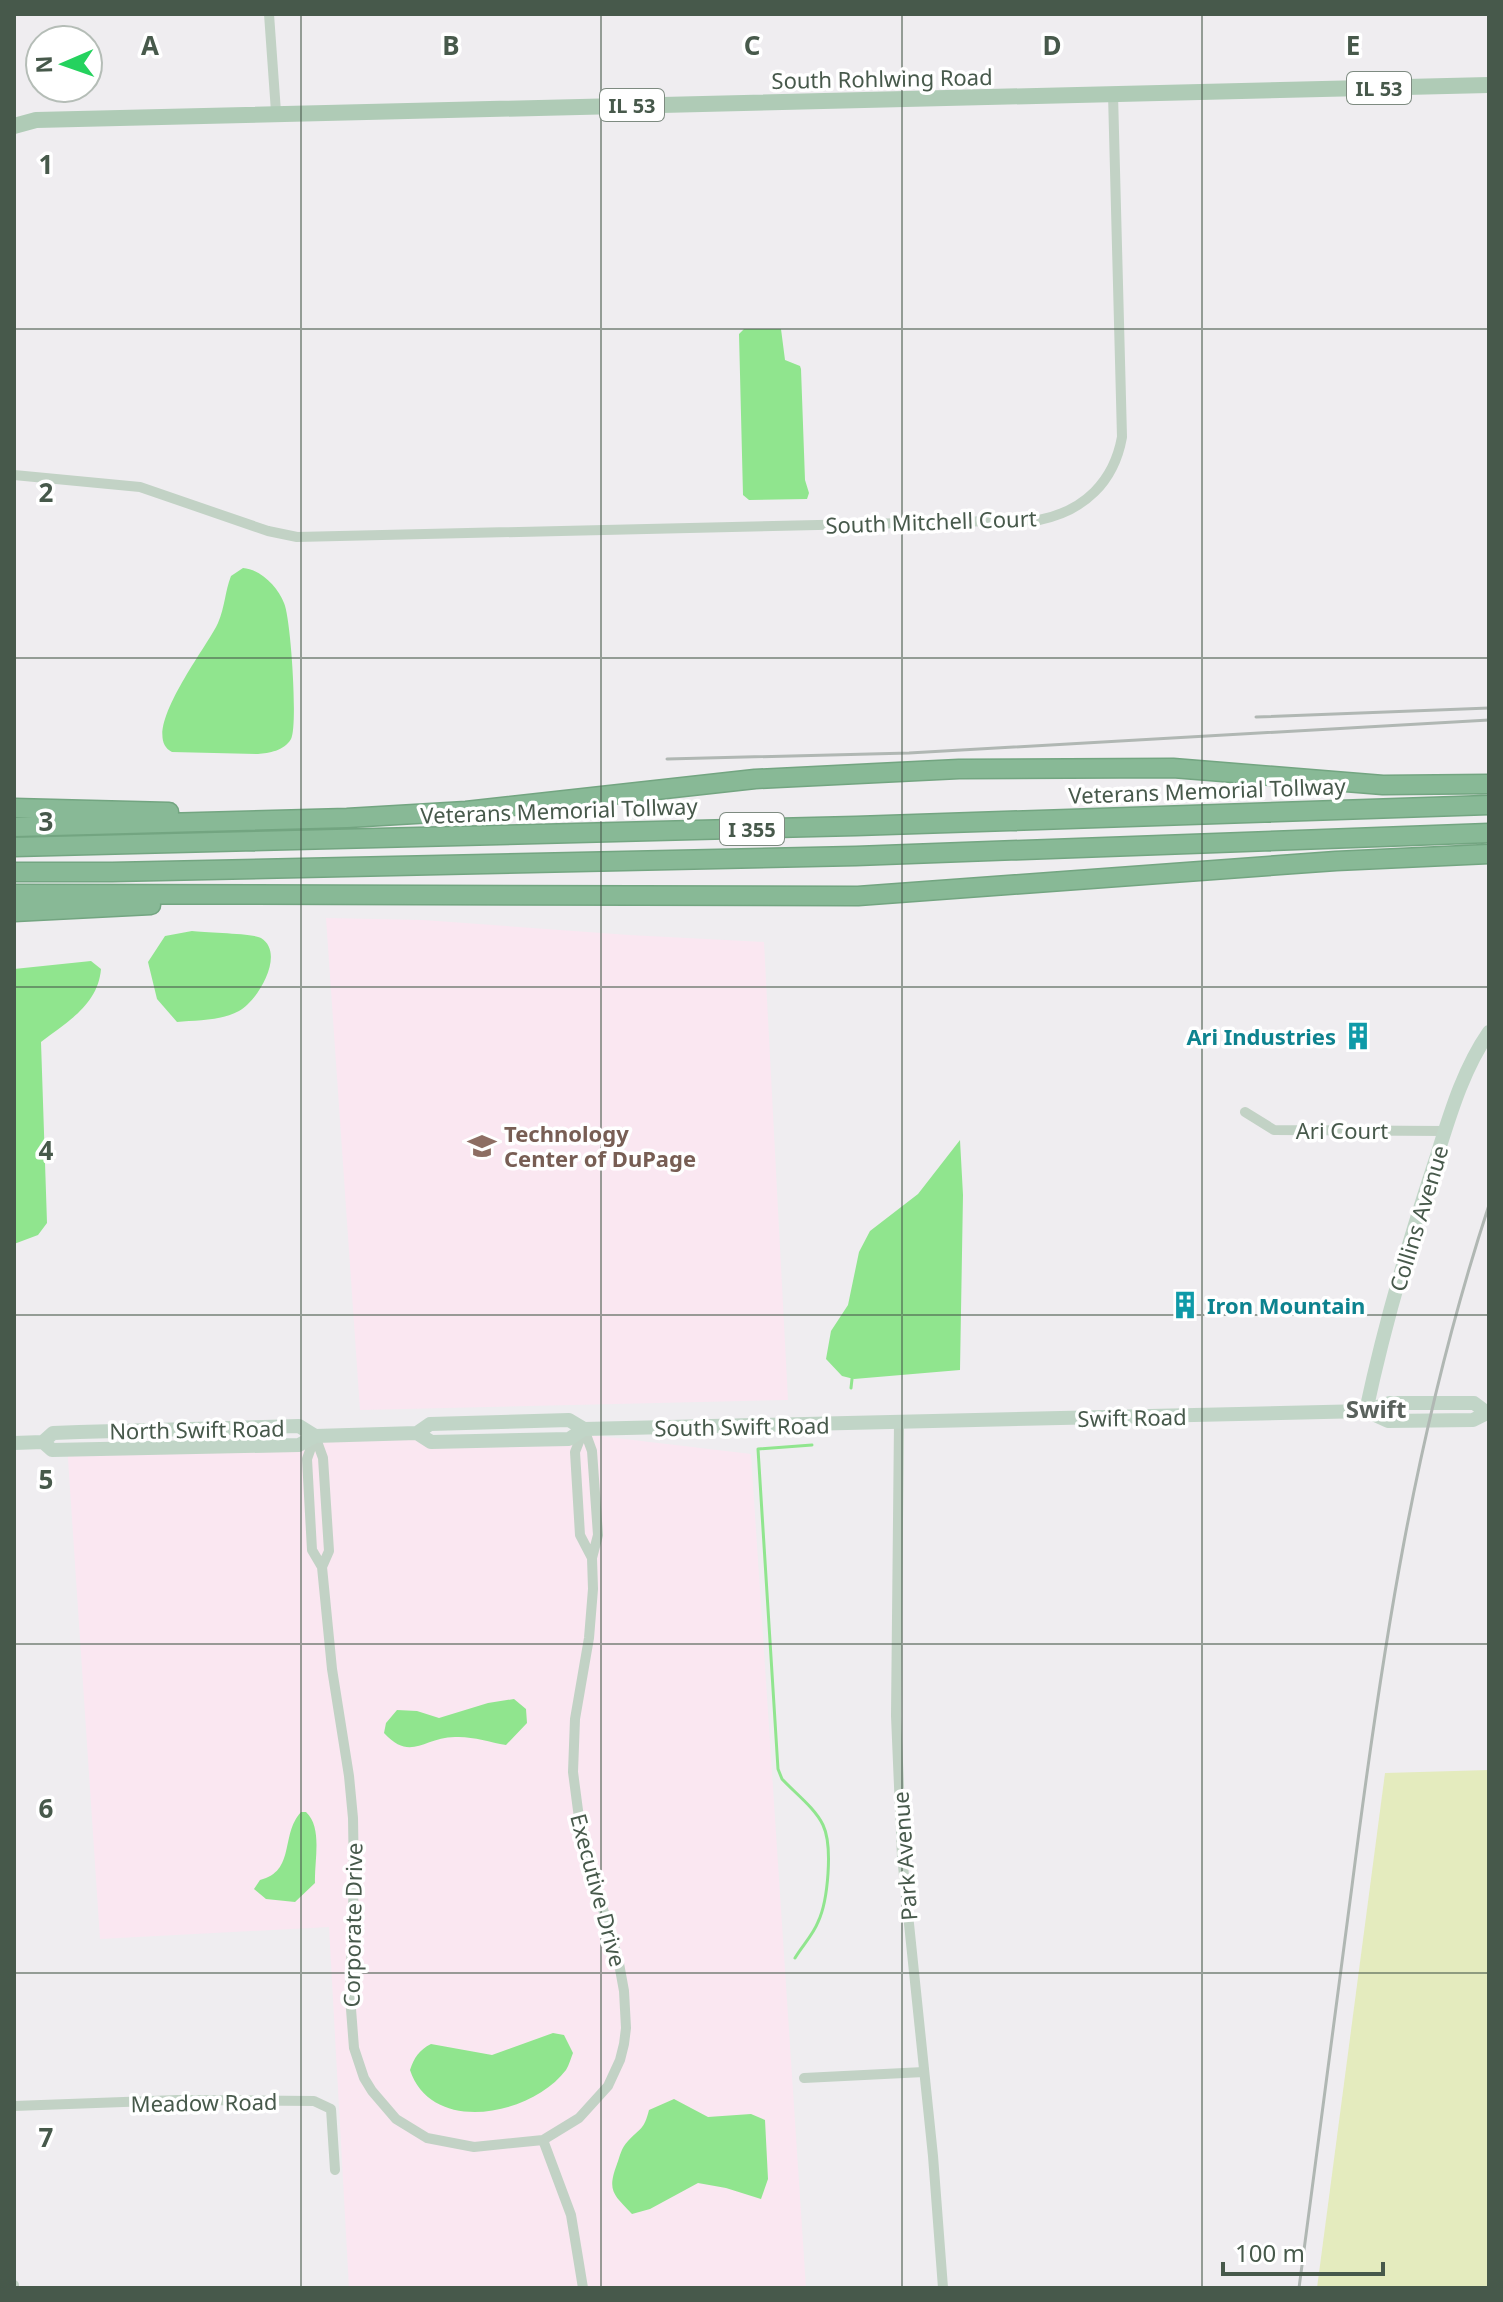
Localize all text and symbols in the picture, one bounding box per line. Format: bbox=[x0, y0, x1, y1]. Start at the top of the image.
north arrow bbox=[24, 24, 104, 104]
text: A bbox=[141, 27, 159, 63]
text: B bbox=[442, 27, 460, 63]
text: C bbox=[744, 27, 760, 63]
text: D bbox=[1042, 27, 1062, 63]
text: E bbox=[1346, 27, 1360, 63]
text: N bbox=[28, 55, 58, 74]
street label: South Rohlwing Road bbox=[771, 61, 993, 95]
road number: IL 53 bbox=[1347, 72, 1411, 104]
road number: IL 53 bbox=[600, 89, 664, 121]
text: 1 bbox=[39, 146, 53, 182]
text: 2 bbox=[39, 474, 54, 510]
street label: South Mitchell Court bbox=[825, 502, 1037, 540]
street label: Veterans Memorial Tollway bbox=[1068, 770, 1347, 810]
street label: Veterans Memorial Tollway bbox=[420, 790, 699, 830]
text: 3 bbox=[39, 803, 53, 839]
road number: I 355 bbox=[720, 813, 784, 845]
place label: Ari Industries bbox=[1186, 1021, 1336, 1051]
building icon: Ari Industries bbox=[1343, 1021, 1373, 1051]
street label: Ari Court bbox=[1296, 1115, 1388, 1145]
place label: Technology Center of DuPage bbox=[504, 1118, 696, 1173]
school or university icon: Technology Center of DuPage bbox=[467, 1131, 497, 1161]
text: 4 bbox=[39, 1132, 54, 1168]
street label: Collins Avenue bbox=[1382, 1141, 1454, 1295]
building icon: Iron Mountain bbox=[1170, 1290, 1200, 1320]
place label: Iron Mountain bbox=[1207, 1290, 1365, 1320]
district label: Swift bbox=[1346, 1392, 1406, 1425]
street label: Swift Road bbox=[1077, 1401, 1187, 1433]
street label: South Swift Road bbox=[654, 1409, 830, 1443]
street label: North Swift Road bbox=[109, 1412, 285, 1446]
text: 5 bbox=[39, 1461, 53, 1497]
text: 6 bbox=[39, 1790, 54, 1826]
street label: Park Avenue bbox=[885, 1790, 923, 1922]
street label: Executive Drive bbox=[564, 1810, 634, 1970]
street label: Corporate Drive bbox=[336, 1842, 368, 2008]
street label: Meadow Road bbox=[130, 2086, 278, 2118]
text: 7 bbox=[39, 2119, 54, 2155]
scale bar bbox=[1223, 2226, 1383, 2276]
text: 100 m bbox=[1235, 2236, 1305, 2269]

